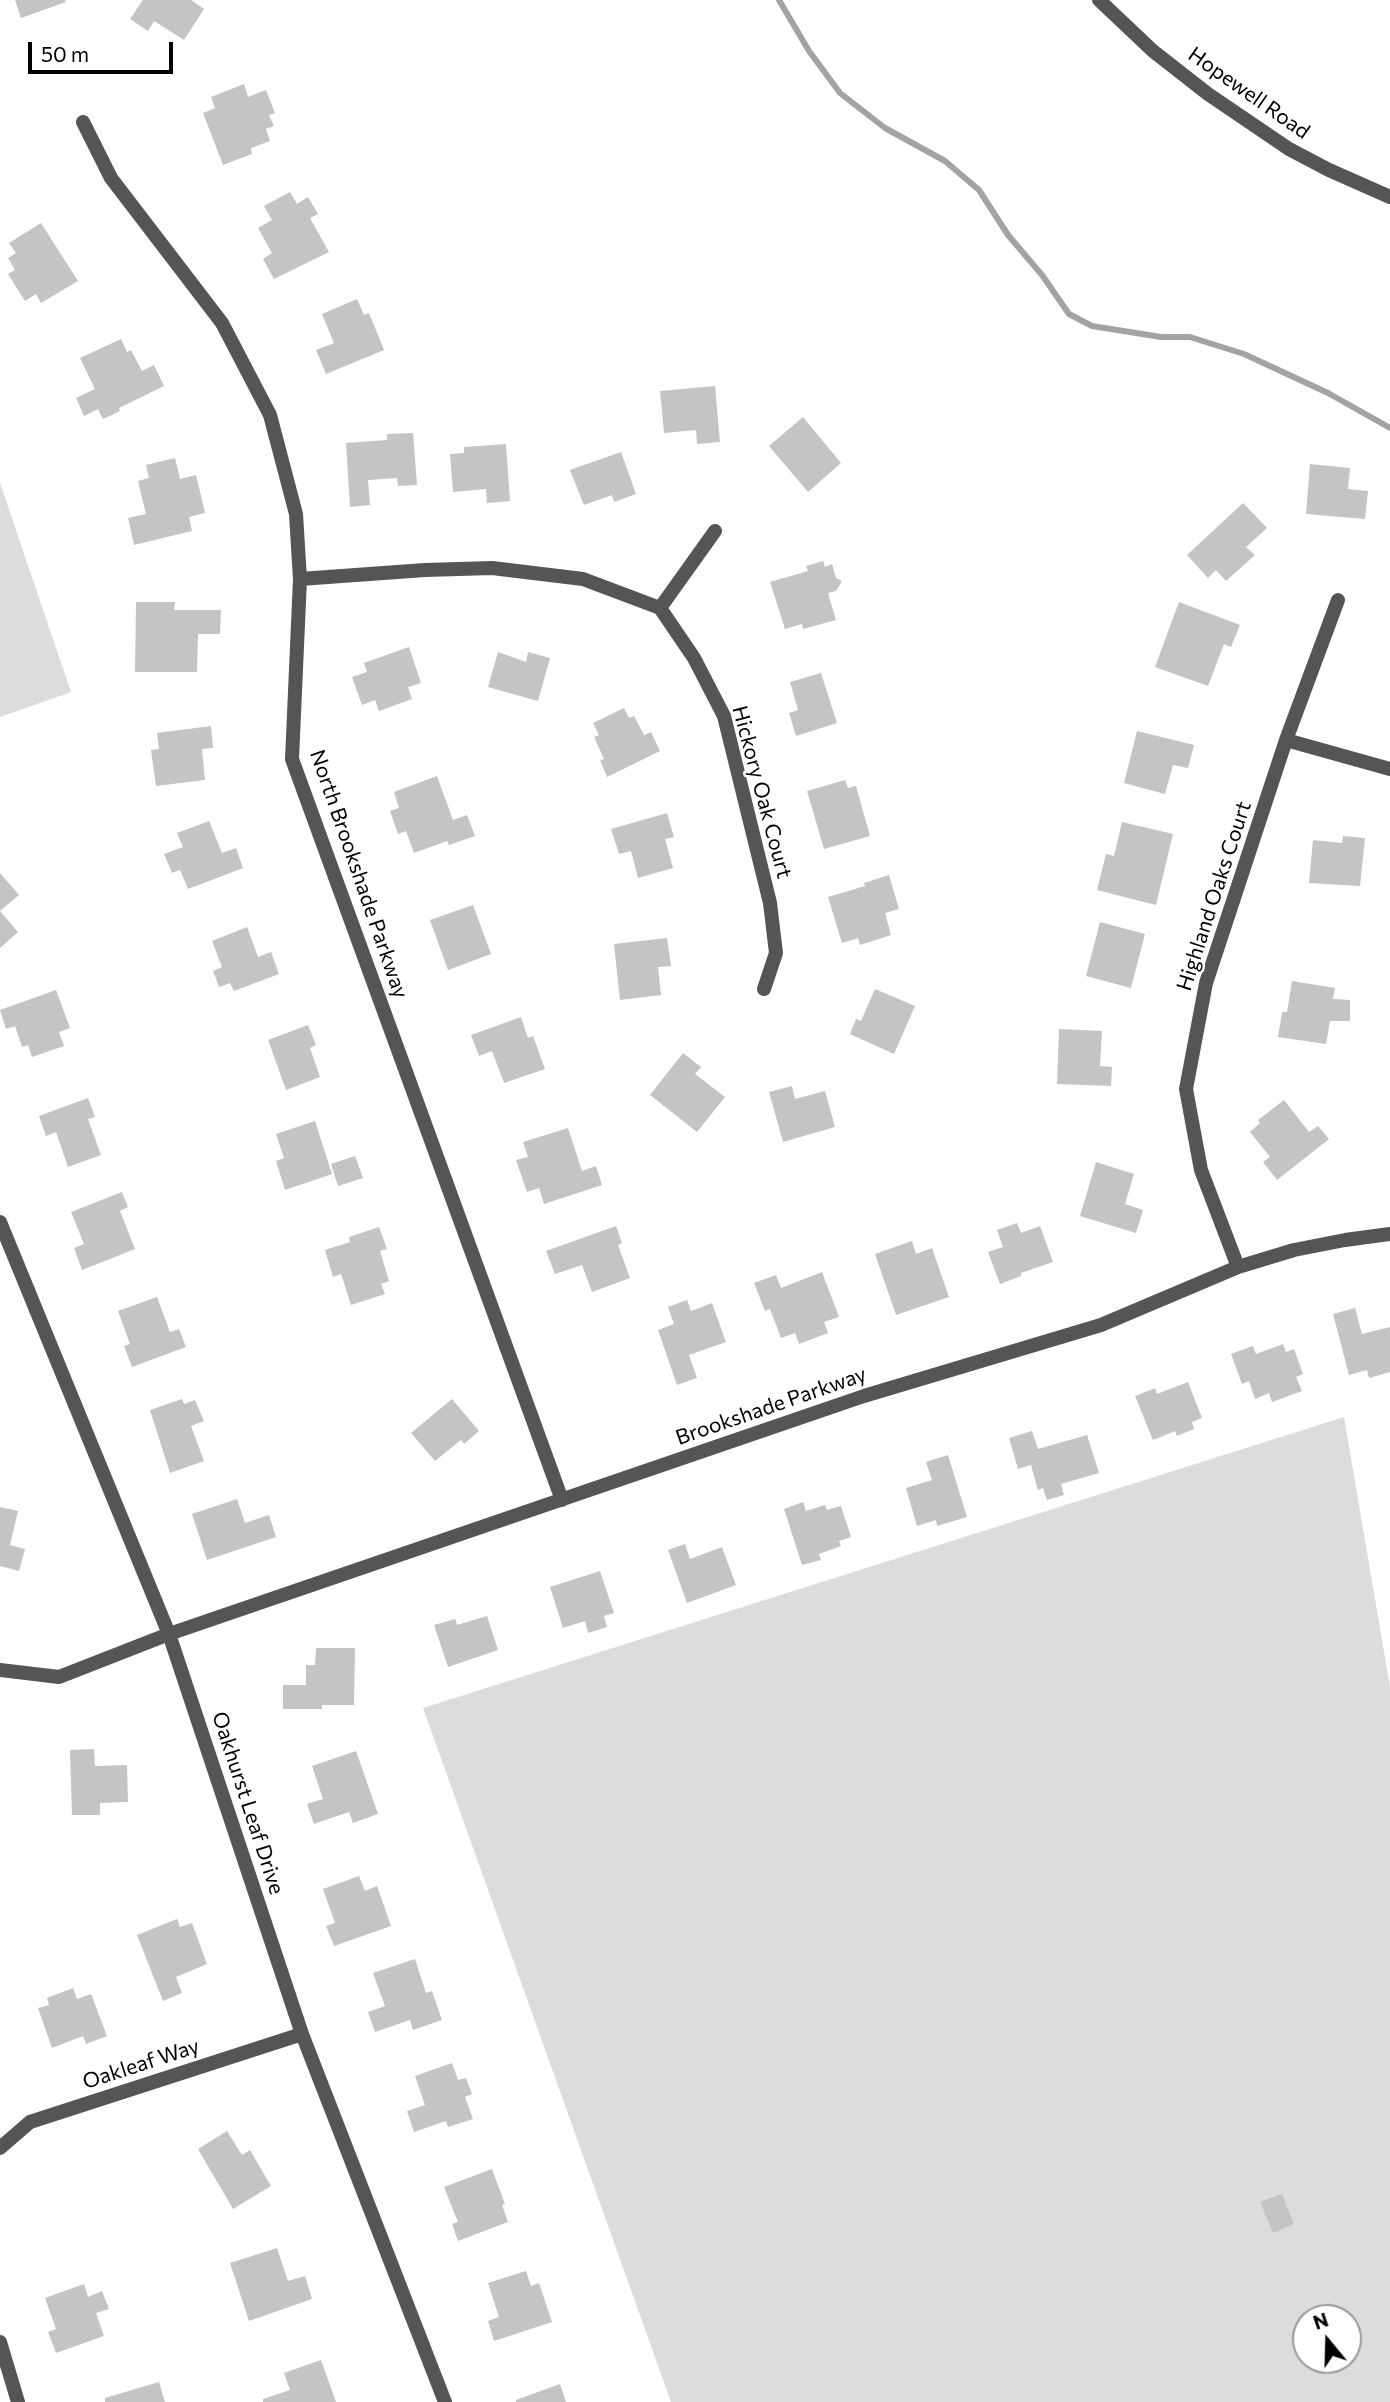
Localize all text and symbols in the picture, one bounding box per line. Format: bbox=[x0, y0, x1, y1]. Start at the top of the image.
scale bar bbox=[32, 28, 177, 72]
text: 50 m bbox=[41, 41, 89, 66]
street label: Hopewell Road bbox=[1183, 42, 1315, 144]
street label: Hickory Oak Court bbox=[727, 703, 797, 881]
street label: North Brookshade Parkway bbox=[305, 746, 413, 1002]
street label: Highland Oaks Court bbox=[1171, 798, 1257, 994]
street label: Brookshade Parkway bbox=[672, 1362, 870, 1450]
street label: Oakhurst Leaf Drive bbox=[207, 1708, 289, 1898]
street label: Oakleaf Way bbox=[79, 2033, 203, 2095]
north arrow bbox=[1292, 2304, 1362, 2374]
text: N bbox=[1310, 2307, 1331, 2334]

